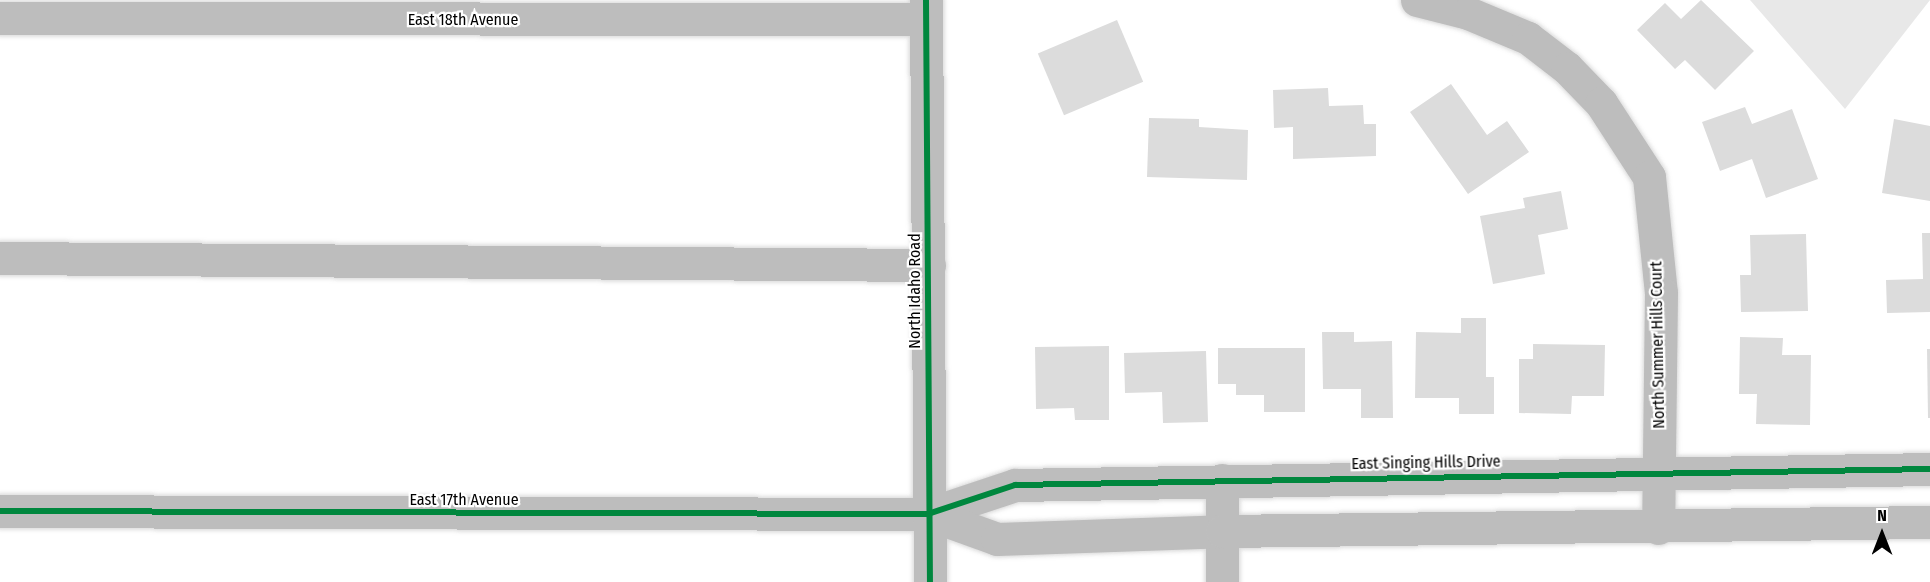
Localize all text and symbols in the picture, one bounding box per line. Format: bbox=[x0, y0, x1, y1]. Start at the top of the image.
street label: East 18th Avenue bbox=[408, 10, 518, 30]
street label: North Idaho Road bbox=[905, 233, 925, 349]
street label: North Summer Hills Court bbox=[1647, 261, 1669, 429]
street label: East Singing Hills Drive bbox=[1351, 452, 1501, 474]
street label: East 17th Avenue bbox=[409, 490, 519, 510]
north arrow bbox=[1852, 504, 1912, 564]
text: N bbox=[1877, 506, 1887, 525]

